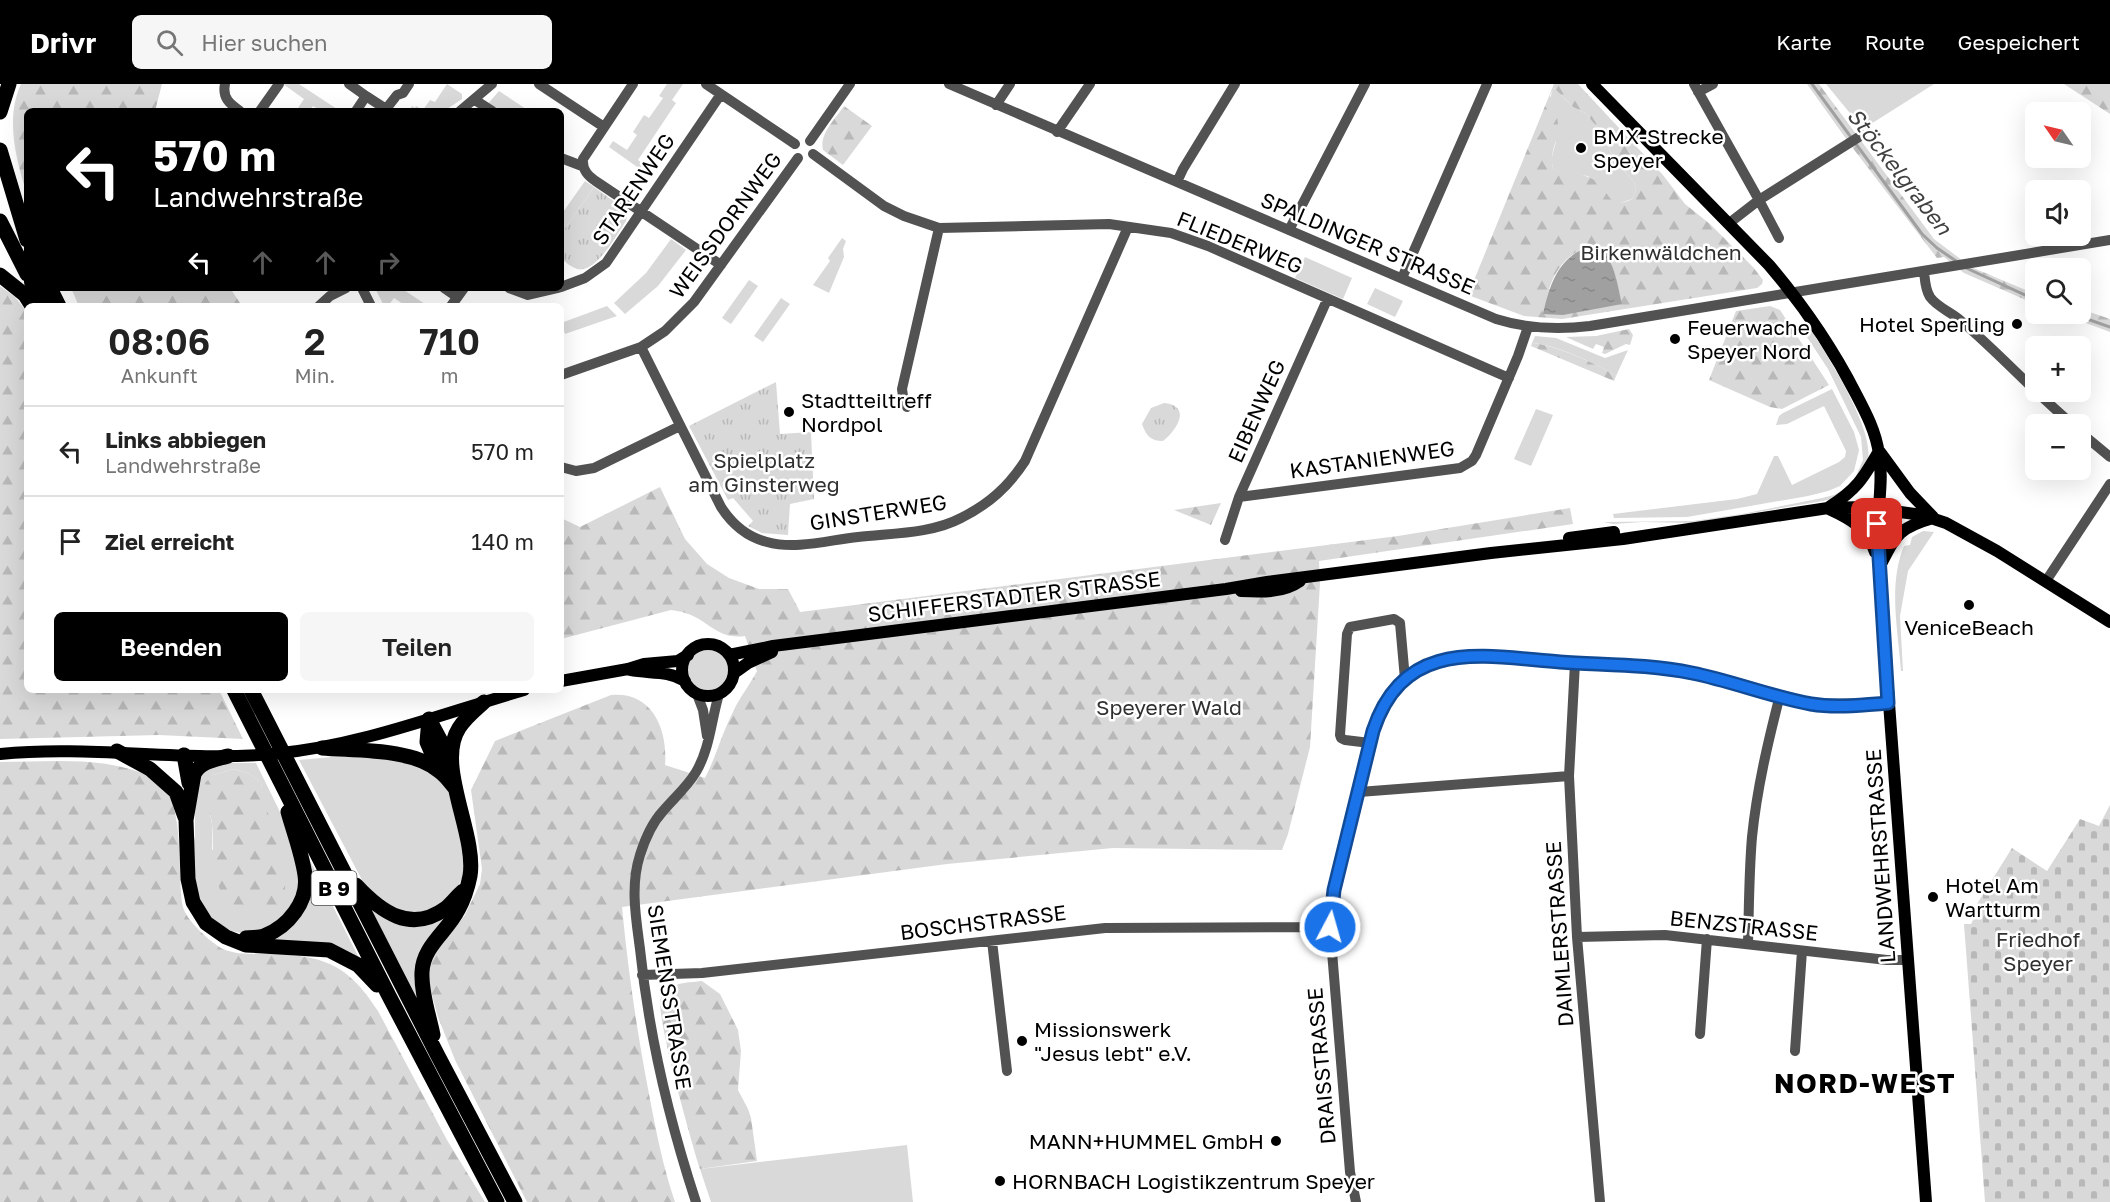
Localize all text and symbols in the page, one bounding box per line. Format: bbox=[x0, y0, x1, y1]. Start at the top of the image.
search box bbox=[132, 15, 552, 69]
text: Drivr bbox=[30, 26, 96, 59]
icon: search bbox=[153, 26, 186, 59]
text: Hier suchen bbox=[201, 29, 328, 56]
text: Karte bbox=[1776, 29, 1832, 55]
text: Route bbox=[1865, 29, 1925, 55]
text: Gespeichert bbox=[1958, 29, 2080, 55]
water label: Stöckelgraben bbox=[1842, 102, 1959, 241]
north arrow bbox=[2025, 102, 2091, 168]
map controls bbox=[2025, 102, 2091, 480]
place label: BMX-Strecke Speyer bbox=[1593, 123, 1724, 173]
street label: STARENWEG bbox=[586, 128, 680, 250]
text: 570 m bbox=[153, 130, 276, 180]
icon: left bbox=[54, 132, 132, 210]
marker: BMX-Strecke Speyer bbox=[1574, 141, 1588, 155]
street label: WEISSDORNWEG bbox=[663, 147, 787, 303]
button: sound bbox=[2025, 180, 2091, 246]
text: Landwehrstraße bbox=[153, 181, 363, 213]
street label: SPALDINGER STRASSE bbox=[1257, 186, 1479, 300]
street label: FLIEDERWEG bbox=[1173, 205, 1307, 279]
park label: Birkenwäldchen bbox=[1580, 239, 1742, 265]
icon: left bbox=[183, 246, 216, 279]
icon: ahead bbox=[246, 246, 279, 279]
icon: ahead bbox=[309, 246, 342, 279]
icon: right bbox=[372, 246, 405, 279]
button: search bbox=[2025, 258, 2091, 324]
place label: Hotel Sperling bbox=[1859, 311, 2005, 337]
place label: Feuerwache Speyer Nord bbox=[1687, 314, 1812, 364]
marker: Hotel Sperling bbox=[2010, 317, 2024, 331]
text: 08:06 bbox=[108, 320, 210, 363]
text: 2 bbox=[304, 320, 326, 363]
text: 710 bbox=[419, 320, 480, 363]
marker: Feuerwache Speyer Nord bbox=[1668, 332, 1682, 346]
button: + bbox=[2025, 336, 2091, 402]
street label: EIBENWEG bbox=[1222, 356, 1290, 466]
text: Ankunft bbox=[121, 363, 198, 387]
text: Min. bbox=[294, 363, 335, 387]
text: m bbox=[441, 363, 458, 387]
place label: Stadtteiltreff Nordpol bbox=[801, 387, 932, 437]
marker: Stadtteiltreff Nordpol bbox=[782, 405, 796, 419]
button: − bbox=[2025, 414, 2091, 480]
text: Links abbiegen bbox=[105, 426, 266, 453]
icon: left bbox=[54, 435, 87, 468]
street label: KASTANIENWEG bbox=[1288, 435, 1456, 483]
text: 570 m bbox=[471, 438, 534, 465]
park label: Spielplatz am Ginsterweg bbox=[688, 447, 840, 497]
text: Landwehrstraße bbox=[105, 453, 261, 477]
street label: GINSTERWEG bbox=[808, 488, 948, 536]
pin bbox=[1851, 498, 1902, 549]
icon: arrive bbox=[1860, 507, 1893, 540]
icon: arrive bbox=[54, 525, 87, 558]
text: Ziel erreicht bbox=[105, 528, 234, 555]
text: 140 m bbox=[471, 528, 534, 555]
street label: SCHIFFERSTADTER STRASSE bbox=[866, 565, 1162, 627]
marker: VeniceBeach bbox=[1962, 598, 1976, 612]
button: Beenden bbox=[54, 612, 288, 681]
button: Teilen bbox=[300, 612, 534, 681]
place label: VeniceBeach bbox=[1904, 614, 2034, 640]
park label: Speyerer Wald bbox=[1096, 694, 1242, 720]
street label: LANDWEHRSTRASSE bbox=[1860, 748, 1900, 964]
street label: DAIMLERSTRASSE bbox=[1540, 840, 1578, 1028]
road number: B 9 bbox=[312, 871, 356, 905]
place label: Hotel Am Wartturm bbox=[1945, 872, 2041, 922]
marker: Hotel Am Wartturm bbox=[1926, 890, 1940, 904]
position arrow bbox=[1298, 895, 1362, 959]
street label: BOSCHSTRASSE bbox=[898, 899, 1068, 945]
street label: SIEMENSSTRASSE bbox=[643, 903, 697, 1091]
street label: BENZSTRASSE bbox=[1668, 904, 1820, 946]
park label: Friedhof Speyer bbox=[1996, 926, 2081, 976]
street label: DRAISSTRASSE bbox=[1301, 987, 1341, 1145]
place label: Missionswerk "Jesus lebt" e.V. bbox=[1034, 1016, 1192, 1066]
marker: Missionswerk "Jesus lebt" e.V. bbox=[1015, 1034, 1029, 1048]
district label: NORD-WEST bbox=[1774, 1067, 1956, 1099]
place label: MANN+HUMMEL GmbH bbox=[1029, 1128, 1264, 1154]
marker: MANN+HUMMEL GmbH bbox=[1269, 1134, 1283, 1148]
place label: HORNBACH Logistikzentrum Speyer bbox=[1012, 1168, 1375, 1194]
marker: HORNBACH Logistikzentrum Speyer bbox=[993, 1174, 1007, 1188]

